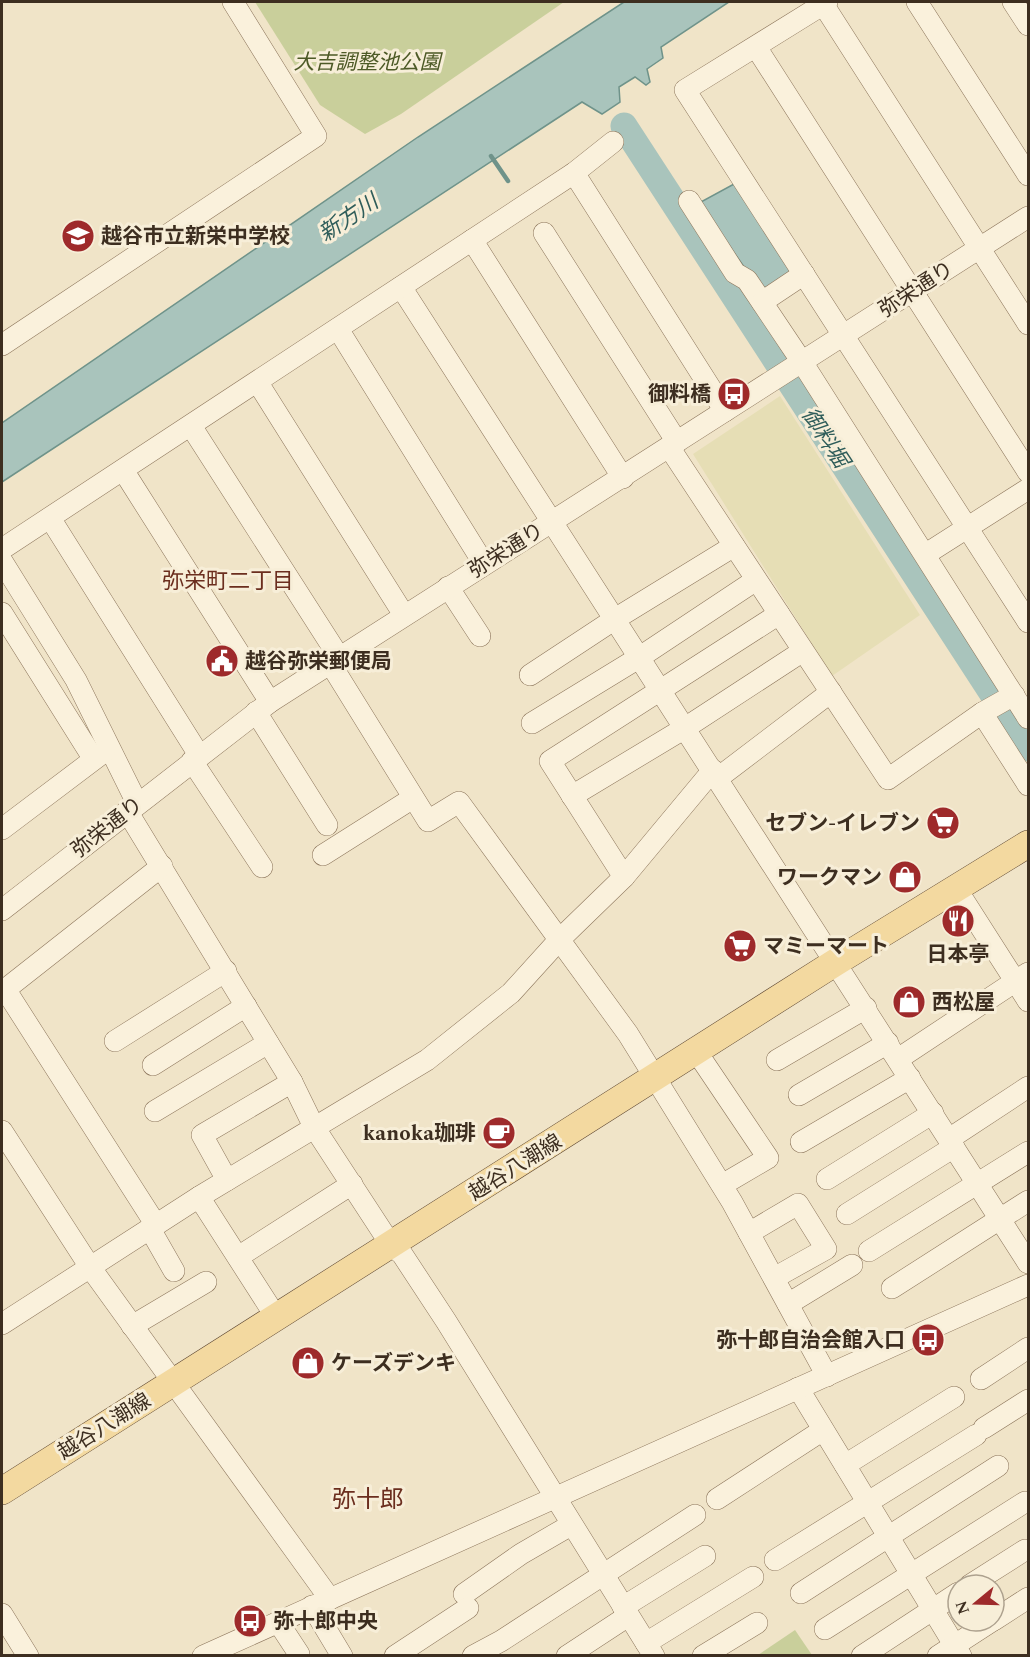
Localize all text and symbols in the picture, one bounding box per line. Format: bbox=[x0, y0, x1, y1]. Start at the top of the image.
park label: 大吉調整池公園 bbox=[294, 47, 443, 79]
water label: 新方川 bbox=[312, 185, 387, 250]
school or university icon: 越谷市立新栄中学校 bbox=[60, 218, 96, 254]
place label: 越谷市立新栄中学校 bbox=[101, 221, 290, 253]
street label: 弥栄通り bbox=[873, 254, 960, 326]
bus stop icon: 御料橋 bbox=[716, 376, 752, 412]
place label: 御料橋 bbox=[648, 379, 711, 411]
water label: 御料堀 bbox=[793, 401, 858, 477]
street label: 弥栄通り bbox=[462, 515, 551, 587]
district label: 弥栄町二丁目 bbox=[162, 565, 294, 598]
public building icon: 越谷弥栄郵便局 bbox=[204, 643, 240, 679]
place label: 越谷弥栄郵便局 bbox=[245, 646, 392, 678]
street label: 弥栄通り bbox=[65, 789, 151, 866]
supermarket icon: セブン-イレブン bbox=[925, 805, 961, 841]
place label: セブン-イレブン bbox=[765, 808, 920, 840]
shop icon: ワークマン bbox=[887, 859, 923, 895]
place label: ワークマン bbox=[777, 862, 882, 894]
restaurant icon: 日本亭 bbox=[940, 903, 976, 939]
supermarket icon: マミーマート bbox=[722, 928, 758, 964]
place label: マミーマート bbox=[763, 931, 889, 963]
place label: 日本亭 bbox=[927, 939, 990, 971]
shop icon: 西松屋 bbox=[891, 984, 927, 1020]
place label: 西松屋 bbox=[932, 987, 995, 1019]
cafe icon: kanoka珈琲 bbox=[481, 1115, 517, 1151]
place label: kanoka珈琲 bbox=[363, 1118, 476, 1150]
street label: 越谷八潮線 bbox=[463, 1126, 569, 1209]
bus stop icon: 弥十郎自治会館入口 bbox=[910, 1322, 946, 1358]
place label: 弥十郎自治会館入口 bbox=[716, 1325, 905, 1357]
shop icon: ケーズデンキ bbox=[290, 1345, 326, 1381]
place label: ケーズデンキ bbox=[331, 1348, 456, 1380]
street label: 越谷八潮線 bbox=[52, 1385, 158, 1468]
district label: 弥十郎 bbox=[332, 1482, 404, 1518]
north arrow bbox=[946, 1573, 1006, 1633]
text: N bbox=[949, 1597, 976, 1618]
bus stop icon: 弥十郎中央 bbox=[232, 1603, 268, 1639]
place label: 弥十郎中央 bbox=[273, 1606, 378, 1638]

